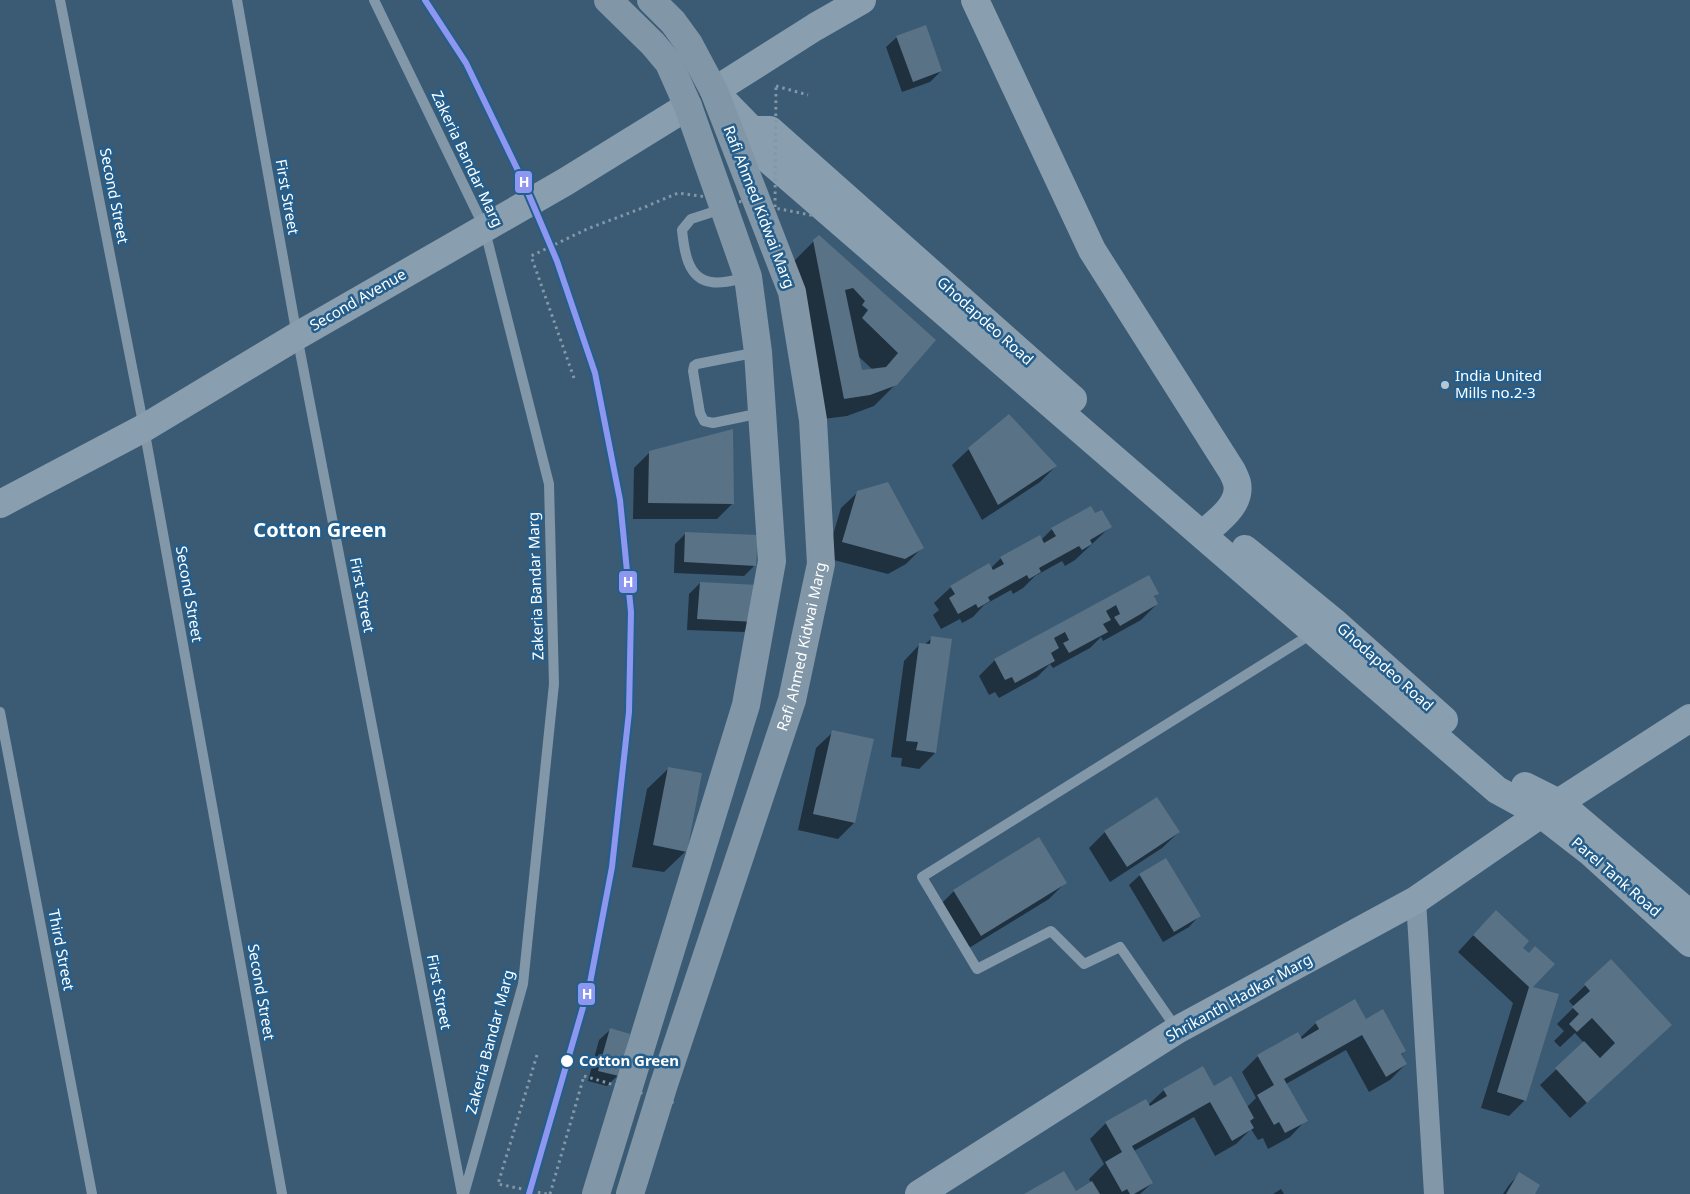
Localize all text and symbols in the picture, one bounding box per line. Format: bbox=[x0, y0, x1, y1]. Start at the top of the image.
street label: Zakeria Bandar Marg bbox=[428, 87, 508, 230]
street label: Rafi Ahmed Kidwai Marg bbox=[720, 122, 800, 291]
street label: Second Street bbox=[96, 146, 134, 246]
street label: First Street bbox=[272, 158, 305, 237]
line badge: H bbox=[514, 170, 533, 194]
text: H bbox=[519, 172, 529, 191]
street label: Second Avenue bbox=[306, 263, 409, 335]
street label: Ghodapdeo Road bbox=[933, 272, 1038, 369]
place label: India United Mills no.2-3 bbox=[1455, 365, 1542, 402]
marker: India United Mills no.2-3 bbox=[1439, 379, 1451, 391]
street label: Zakeria Bandar Marg bbox=[522, 512, 548, 660]
district label: Cotton Green bbox=[253, 516, 387, 543]
street label: Second Street bbox=[172, 544, 208, 644]
street label: First Street bbox=[346, 555, 380, 635]
street label: Rafi Ahmed Kidwai Marg bbox=[771, 560, 830, 734]
line badge: H bbox=[618, 570, 638, 594]
text: H bbox=[623, 572, 633, 591]
street label: Ghodapdeo Road bbox=[1333, 618, 1438, 715]
street label: Parel Tank Road bbox=[1568, 832, 1666, 921]
street label: Third Street bbox=[44, 907, 80, 993]
street label: Second Street bbox=[244, 942, 280, 1042]
street label: Shrikanth Hadkar Marg bbox=[1162, 949, 1315, 1046]
street label: First Street bbox=[423, 952, 457, 1032]
street label: Zakeria Bandar Marg bbox=[460, 968, 518, 1116]
line badge: H bbox=[577, 982, 596, 1006]
text: H bbox=[582, 984, 592, 1003]
place label: Cotton Green bbox=[579, 1050, 679, 1070]
marker: Cotton Green bbox=[559, 1053, 575, 1069]

